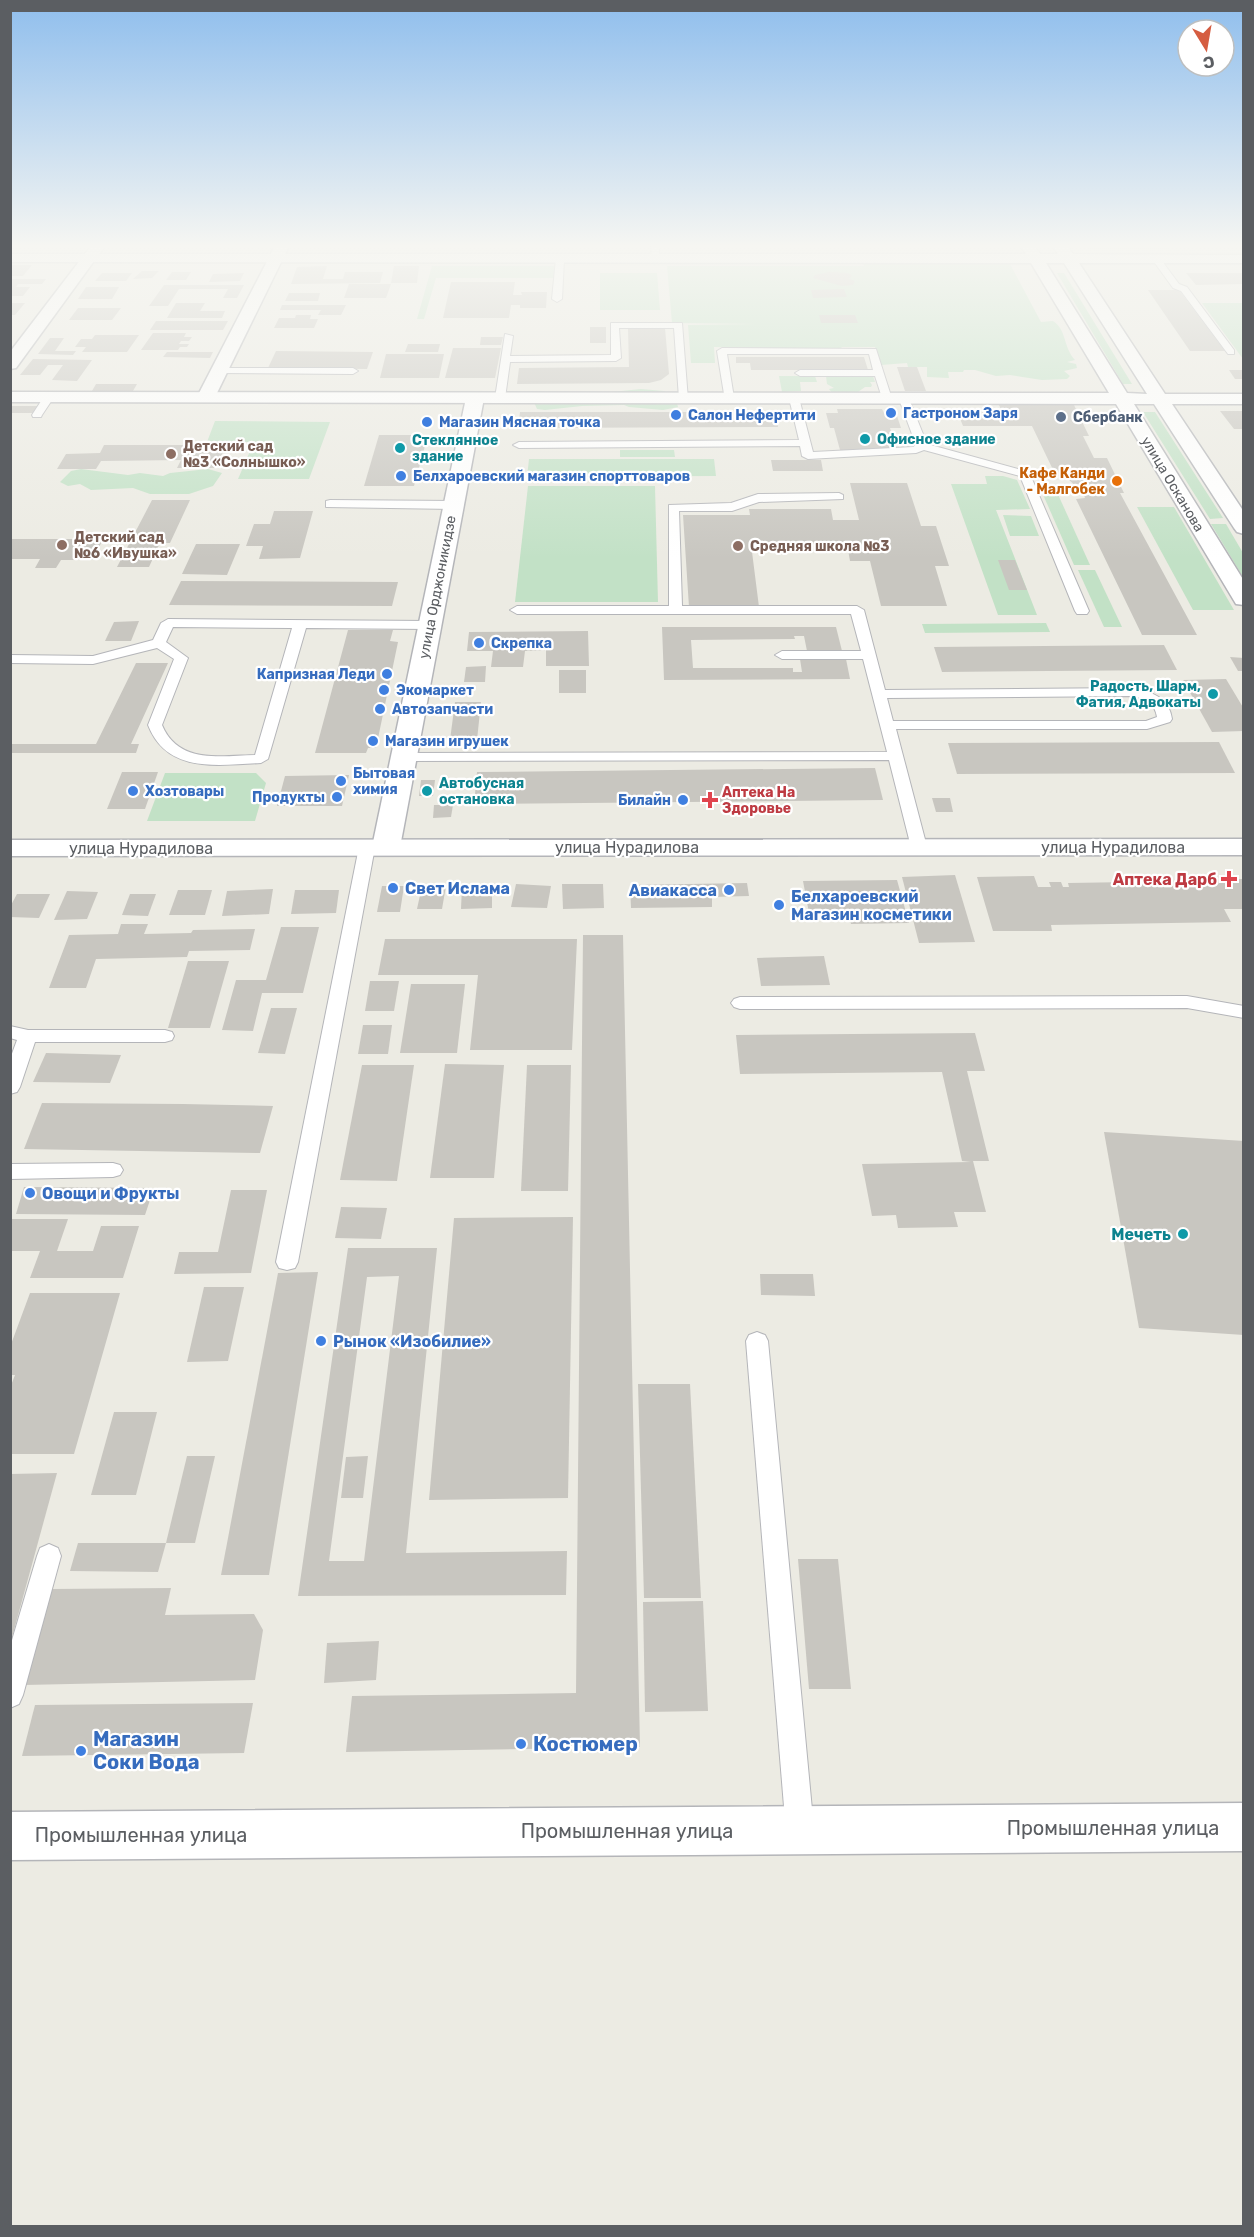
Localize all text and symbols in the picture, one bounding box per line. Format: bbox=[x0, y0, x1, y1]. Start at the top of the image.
north arrow bbox=[1176, 18, 1236, 78]
text: С bbox=[1201, 52, 1216, 73]
place label: Гастроном Заря bbox=[903, 405, 1018, 422]
marker: Гастроном Заря bbox=[884, 406, 898, 420]
place label: Салон Нефертити bbox=[688, 407, 816, 424]
marker: Салон Нефертити bbox=[669, 408, 683, 422]
place label: Сбербанк bbox=[1073, 409, 1143, 426]
marker: Сбербанк bbox=[1054, 410, 1068, 424]
place label: Магазин Мясная точка bbox=[439, 414, 601, 431]
marker: Магазин Мясная точка bbox=[420, 415, 434, 429]
place label: Офисное здание bbox=[877, 431, 996, 448]
place label: Стеклянное здание bbox=[412, 432, 498, 465]
marker: Офисное здание bbox=[858, 432, 872, 446]
street label: улица Осканова bbox=[1137, 433, 1208, 535]
place label: Детский сад №3 «Солнышко» bbox=[183, 438, 306, 471]
marker: Стеклянное здание bbox=[393, 441, 407, 455]
marker: Детский сад №3 «Солнышко» bbox=[164, 447, 178, 461]
place label: Кафе Канди - Малгобек bbox=[1019, 465, 1106, 498]
place label: Белхароевский магазин спорттоваров bbox=[413, 468, 690, 485]
marker: Белхароевский магазин спорттоваров bbox=[394, 469, 408, 483]
marker: Кафе Канди - Малгобек bbox=[1110, 474, 1124, 488]
street label: улица Орджоникидзе bbox=[415, 514, 460, 660]
place label: Детский сад №6 «Ивушка» bbox=[74, 529, 177, 562]
marker: Детский сад №6 «Ивушка» bbox=[55, 538, 69, 552]
place label: Средняя школа №3 bbox=[750, 538, 890, 555]
marker: Средняя школа №3 bbox=[731, 539, 745, 553]
place label: Скрепка bbox=[491, 635, 552, 652]
marker: Скрепка bbox=[472, 636, 486, 650]
place label: Капризная Леди bbox=[257, 666, 375, 683]
marker: Капризная Леди bbox=[380, 667, 394, 681]
place label: Радость, Шарм, Фатия, Адвокаты bbox=[1076, 678, 1201, 711]
place label: Экомаркет bbox=[396, 682, 474, 699]
marker: Экомаркет bbox=[377, 683, 391, 697]
marker: Радость, Шарм, Фатия, Адвокаты bbox=[1206, 687, 1220, 701]
place label: Автозапчасти bbox=[392, 701, 493, 718]
marker: Автозапчасти bbox=[373, 702, 387, 716]
place label: Магазин игрушек bbox=[385, 733, 509, 750]
marker: Магазин игрушек bbox=[366, 734, 380, 748]
place label: Бытовая химия bbox=[353, 765, 415, 798]
marker: Бытовая химия bbox=[334, 774, 348, 788]
place label: Автобусная остановка bbox=[439, 775, 524, 808]
place label: Хозтовары bbox=[145, 783, 224, 800]
marker: Хозтовары bbox=[126, 784, 140, 798]
marker: Автобусная остановка bbox=[420, 784, 434, 798]
place label: Аптека На Здоровье bbox=[722, 784, 795, 817]
place label: Продукты bbox=[252, 789, 325, 806]
marker: Продукты bbox=[330, 790, 344, 804]
place label: Билайн bbox=[618, 792, 671, 809]
marker: Билайн bbox=[676, 793, 690, 807]
marker: Аптека На Здоровье bbox=[703, 793, 717, 807]
street label: улица Нурадилова bbox=[555, 838, 699, 857]
street label: улица Нурадилова bbox=[1041, 838, 1185, 857]
street label: улица Нурадилова bbox=[69, 839, 213, 858]
place label: Аптека Дарб bbox=[1113, 870, 1217, 889]
marker: Аптека Дарб bbox=[1222, 872, 1236, 886]
place label: Свет Ислама bbox=[405, 879, 510, 898]
marker: Свет Ислама bbox=[386, 881, 400, 895]
place label: Авиакасса bbox=[629, 881, 717, 900]
marker: Авиакасса bbox=[722, 883, 736, 897]
place label: Белхароевский Магазин косметики bbox=[791, 887, 952, 924]
marker: Белхароевский Магазин косметики bbox=[772, 898, 786, 912]
place label: Овощи и Фрукты bbox=[42, 1184, 180, 1203]
marker: Овощи и Фрукты bbox=[23, 1186, 37, 1200]
place label: Мечеть bbox=[1111, 1225, 1171, 1244]
marker: Мечеть bbox=[1176, 1227, 1190, 1241]
place label: Рынок «Изобилие» bbox=[333, 1332, 491, 1351]
marker: Рынок «Изобилие» bbox=[314, 1334, 328, 1348]
place label: Магазин Соки Вода bbox=[93, 1727, 200, 1774]
place label: Костюмер bbox=[533, 1732, 638, 1756]
marker: Костюмер bbox=[514, 1737, 528, 1751]
marker: Магазин Соки Вода bbox=[74, 1744, 88, 1758]
street label: Промышленная улица bbox=[1007, 1816, 1219, 1840]
street label: Промышленная улица bbox=[521, 1819, 733, 1843]
street label: Промышленная улица bbox=[35, 1823, 247, 1847]

